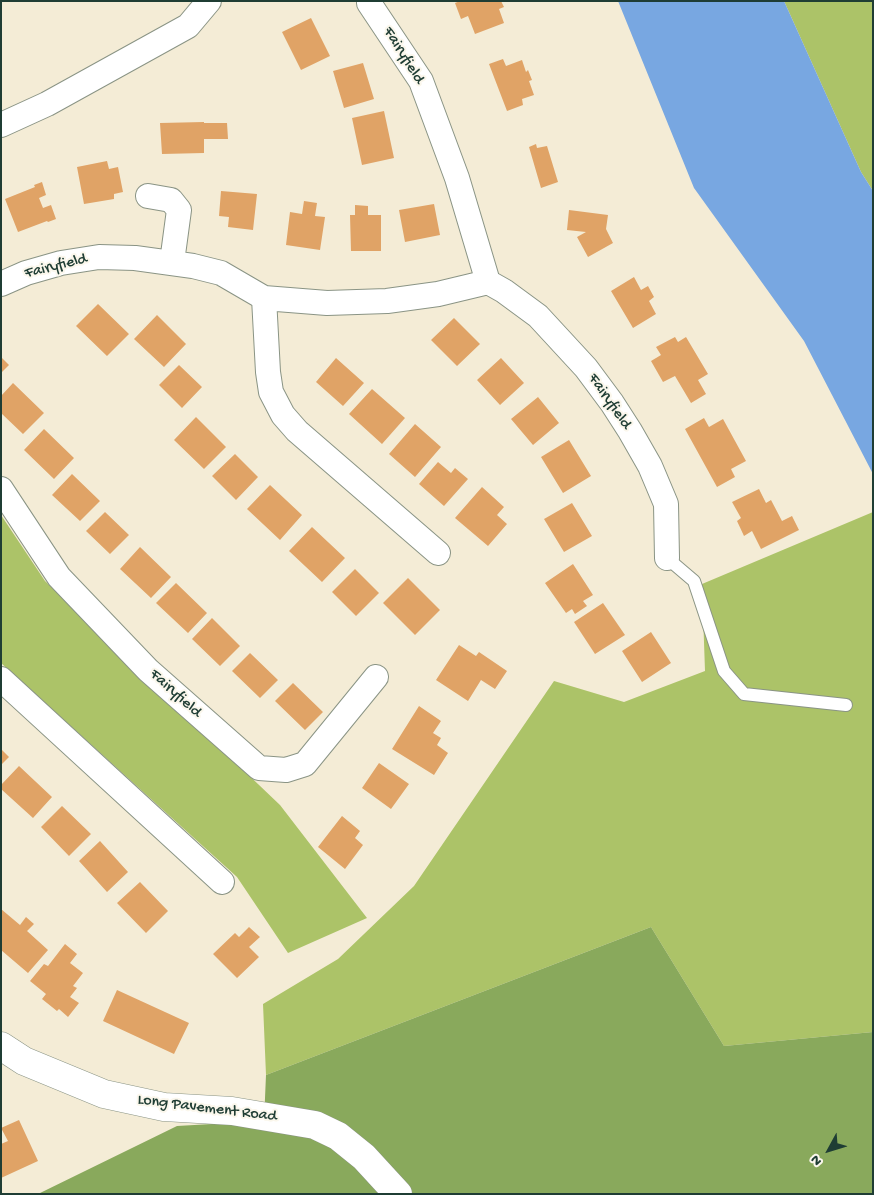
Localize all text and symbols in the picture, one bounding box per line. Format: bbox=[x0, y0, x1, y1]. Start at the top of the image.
street label: Fairyfield bbox=[378, 24, 428, 88]
street label: Fairyfield bbox=[23, 250, 89, 284]
street label: Fairyfield bbox=[583, 370, 635, 434]
street label: Fairyfield bbox=[145, 666, 205, 722]
street label: Long Pavement Road bbox=[136, 1091, 278, 1127]
north arrow bbox=[804, 1125, 854, 1175]
text: N bbox=[807, 1151, 826, 1169]

